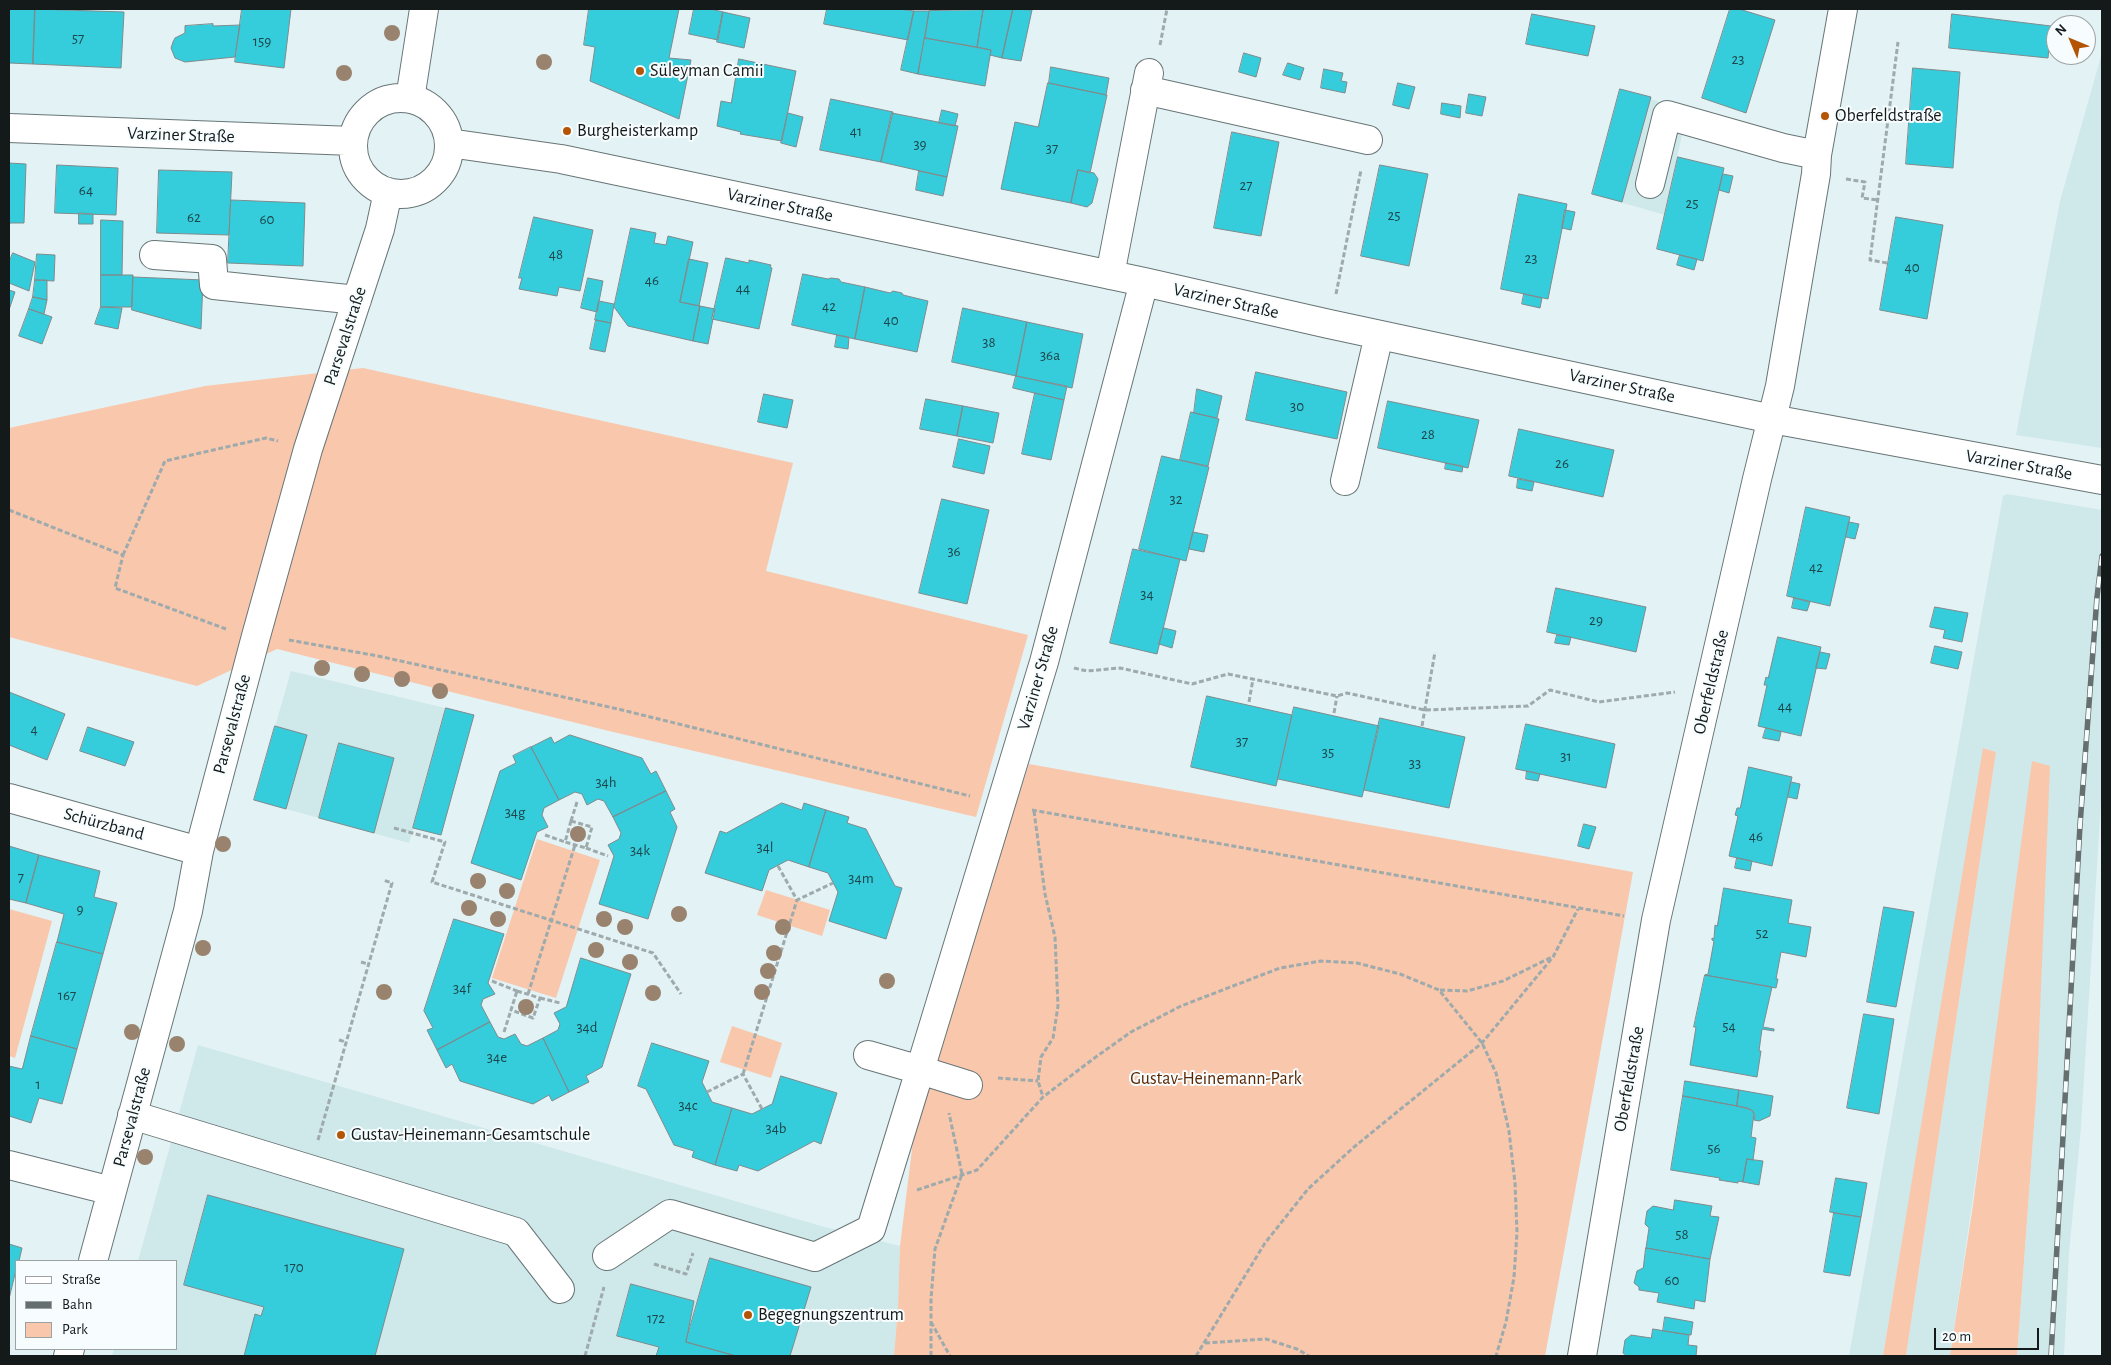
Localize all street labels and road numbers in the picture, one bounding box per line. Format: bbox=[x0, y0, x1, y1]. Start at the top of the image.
street label: Varziner Straße bbox=[127, 122, 235, 148]
street label: Varziner Straße bbox=[725, 183, 835, 227]
street label: Varziner Straße bbox=[1171, 278, 1281, 324]
street label: Parsevalstraße bbox=[319, 284, 371, 388]
street label: Varziner Straße bbox=[1567, 364, 1677, 408]
street label: Varziner Straße bbox=[1964, 445, 2074, 485]
street label: Varziner Straße bbox=[1013, 623, 1063, 733]
street label: Oberfeldstraße bbox=[1688, 628, 1734, 736]
street label: Parsevalstraße bbox=[208, 672, 256, 776]
street label: Schürzband bbox=[61, 803, 147, 845]
street label: Oberfeldstraße bbox=[1609, 1025, 1649, 1133]
street label: Parsevalstraße bbox=[108, 1065, 156, 1169]

